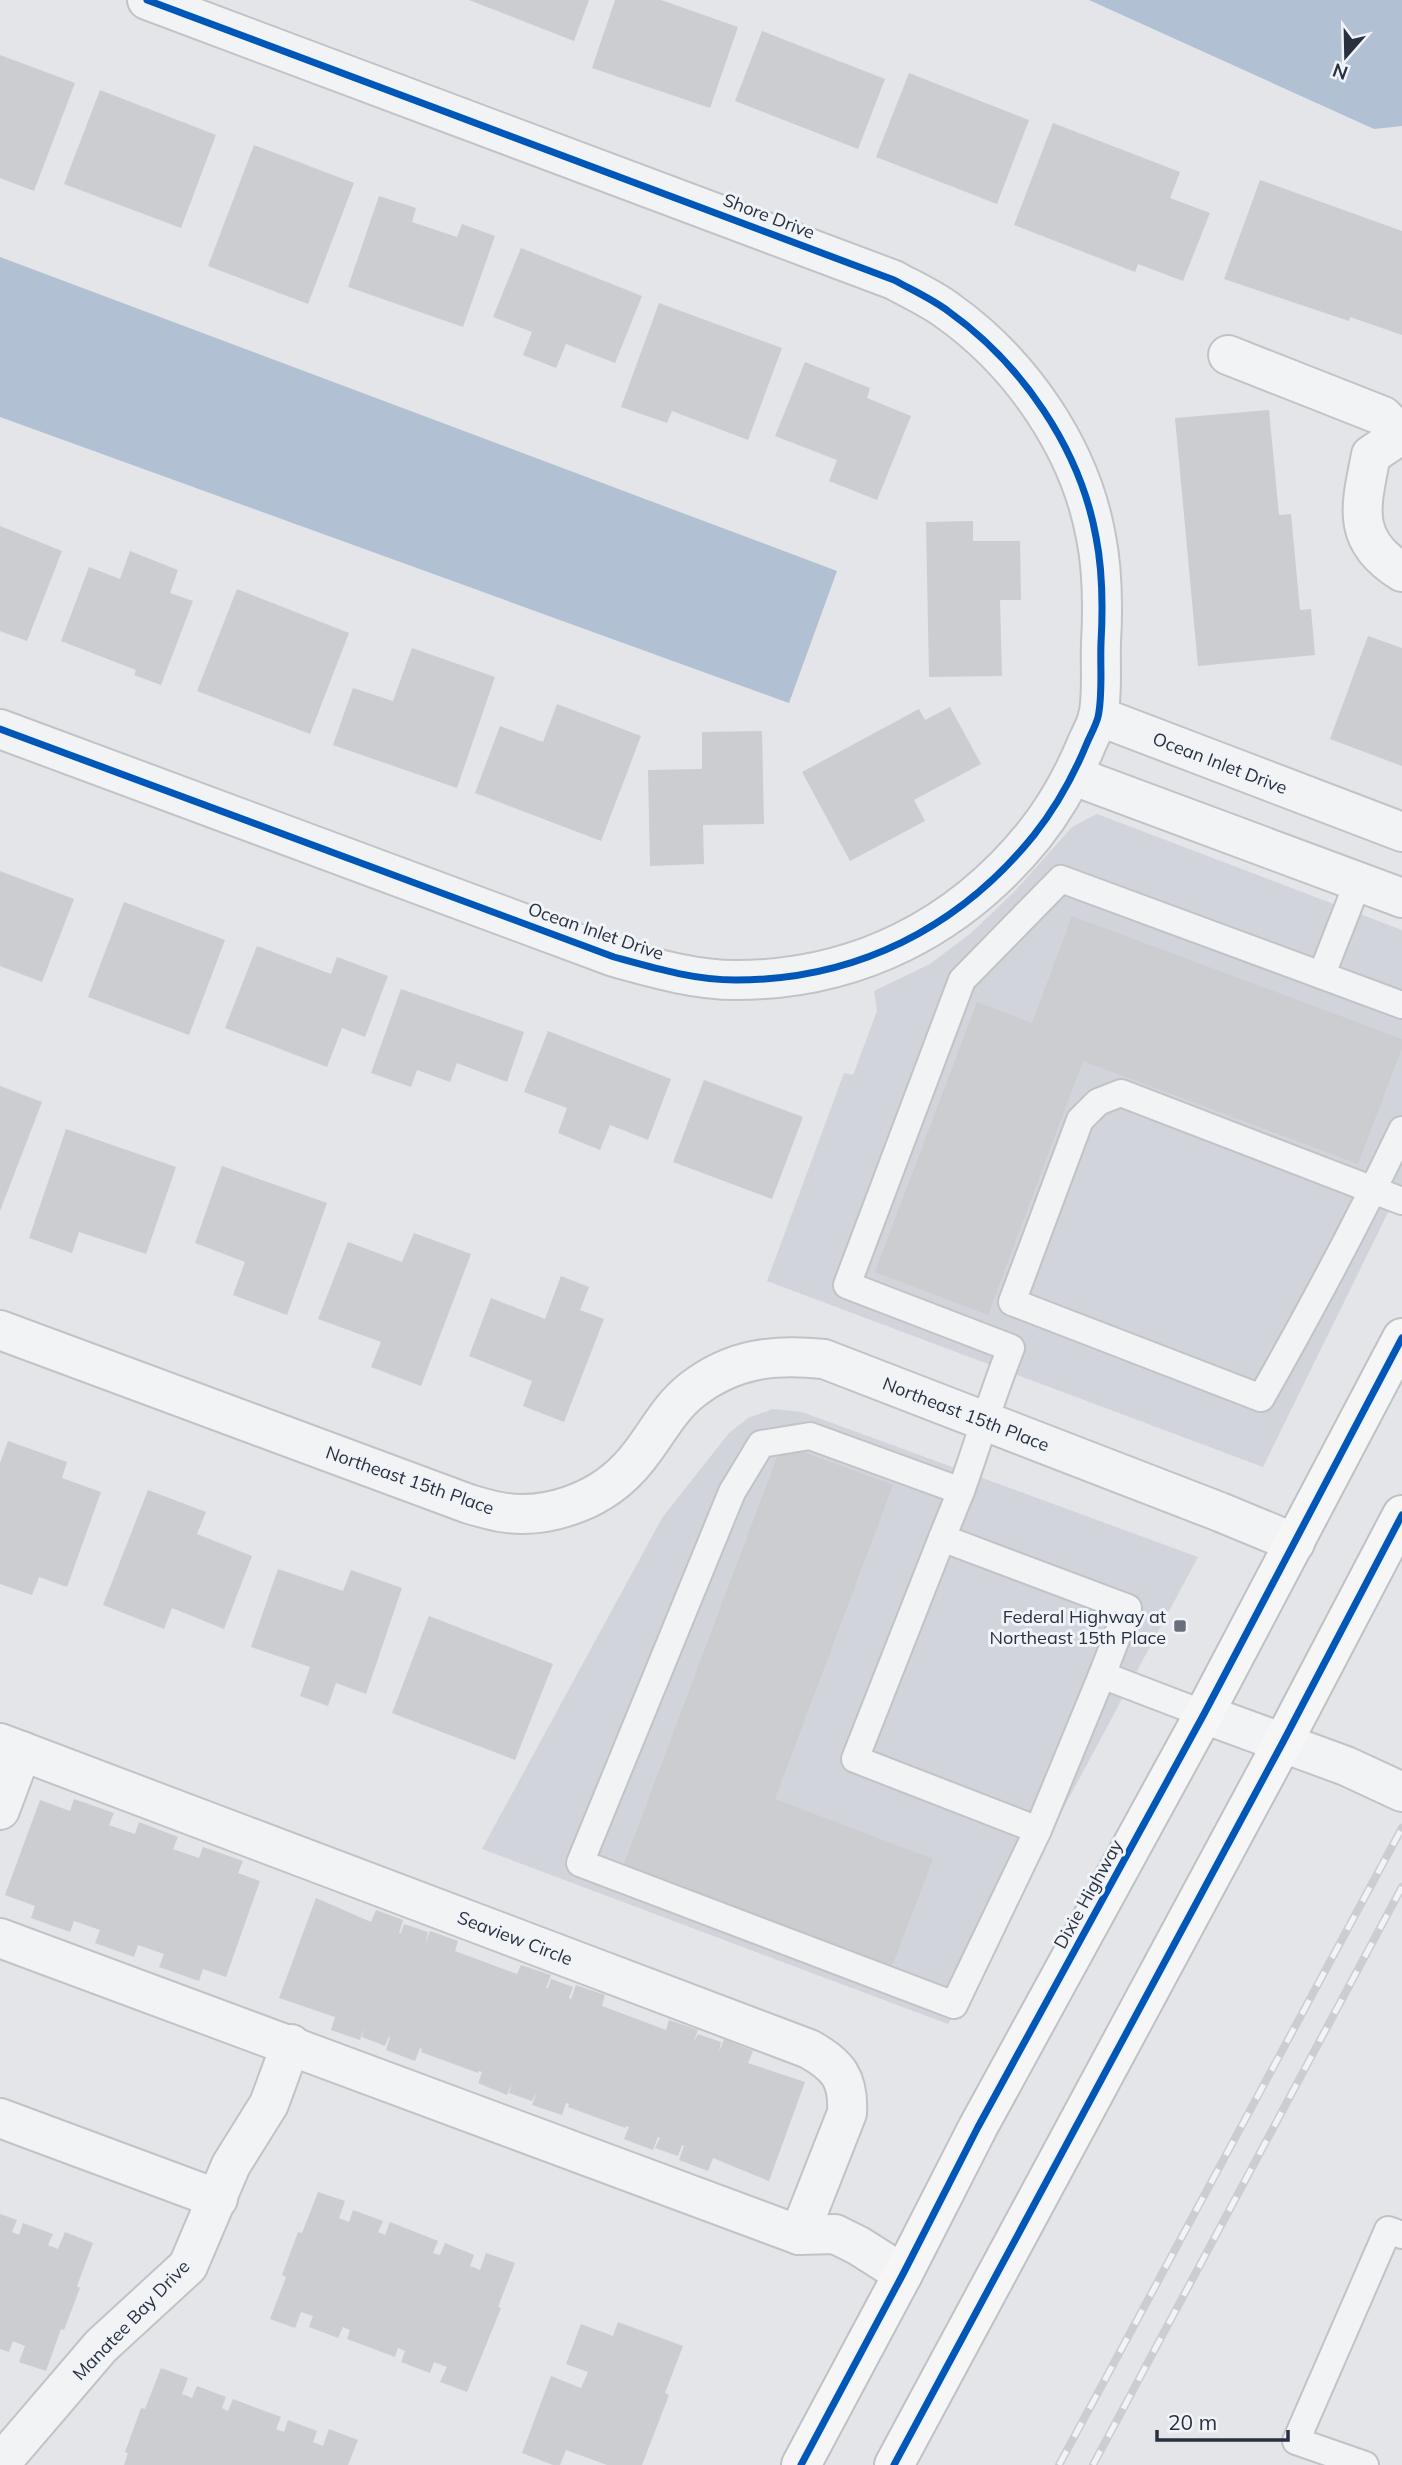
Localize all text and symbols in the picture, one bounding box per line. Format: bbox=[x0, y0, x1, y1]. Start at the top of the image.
north arrow bbox=[1311, 21, 1381, 91]
text: N bbox=[1329, 58, 1351, 86]
street label: Shore Drive bbox=[720, 188, 818, 244]
street label: Ocean Inlet Drive bbox=[1149, 727, 1291, 799]
street label: Ocean Inlet Drive bbox=[525, 897, 667, 965]
street label: Northeast 15th Place bbox=[879, 1372, 1053, 1456]
street label: Northeast 15th Place bbox=[323, 1440, 497, 1520]
place label: Federal Highway at Northeast 15th Place bbox=[990, 1605, 1166, 1649]
marker: Federal Highway at Northeast 15th Place bbox=[1172, 1618, 1188, 1634]
street label: Dixie Highway bbox=[1049, 1835, 1128, 1953]
street label: Seaview Circle bbox=[454, 1905, 576, 1971]
street label: Manatee Bay Drive bbox=[68, 2255, 194, 2385]
scale bar bbox=[1157, 2398, 1288, 2442]
text: 20 m bbox=[1168, 2409, 1217, 2435]

